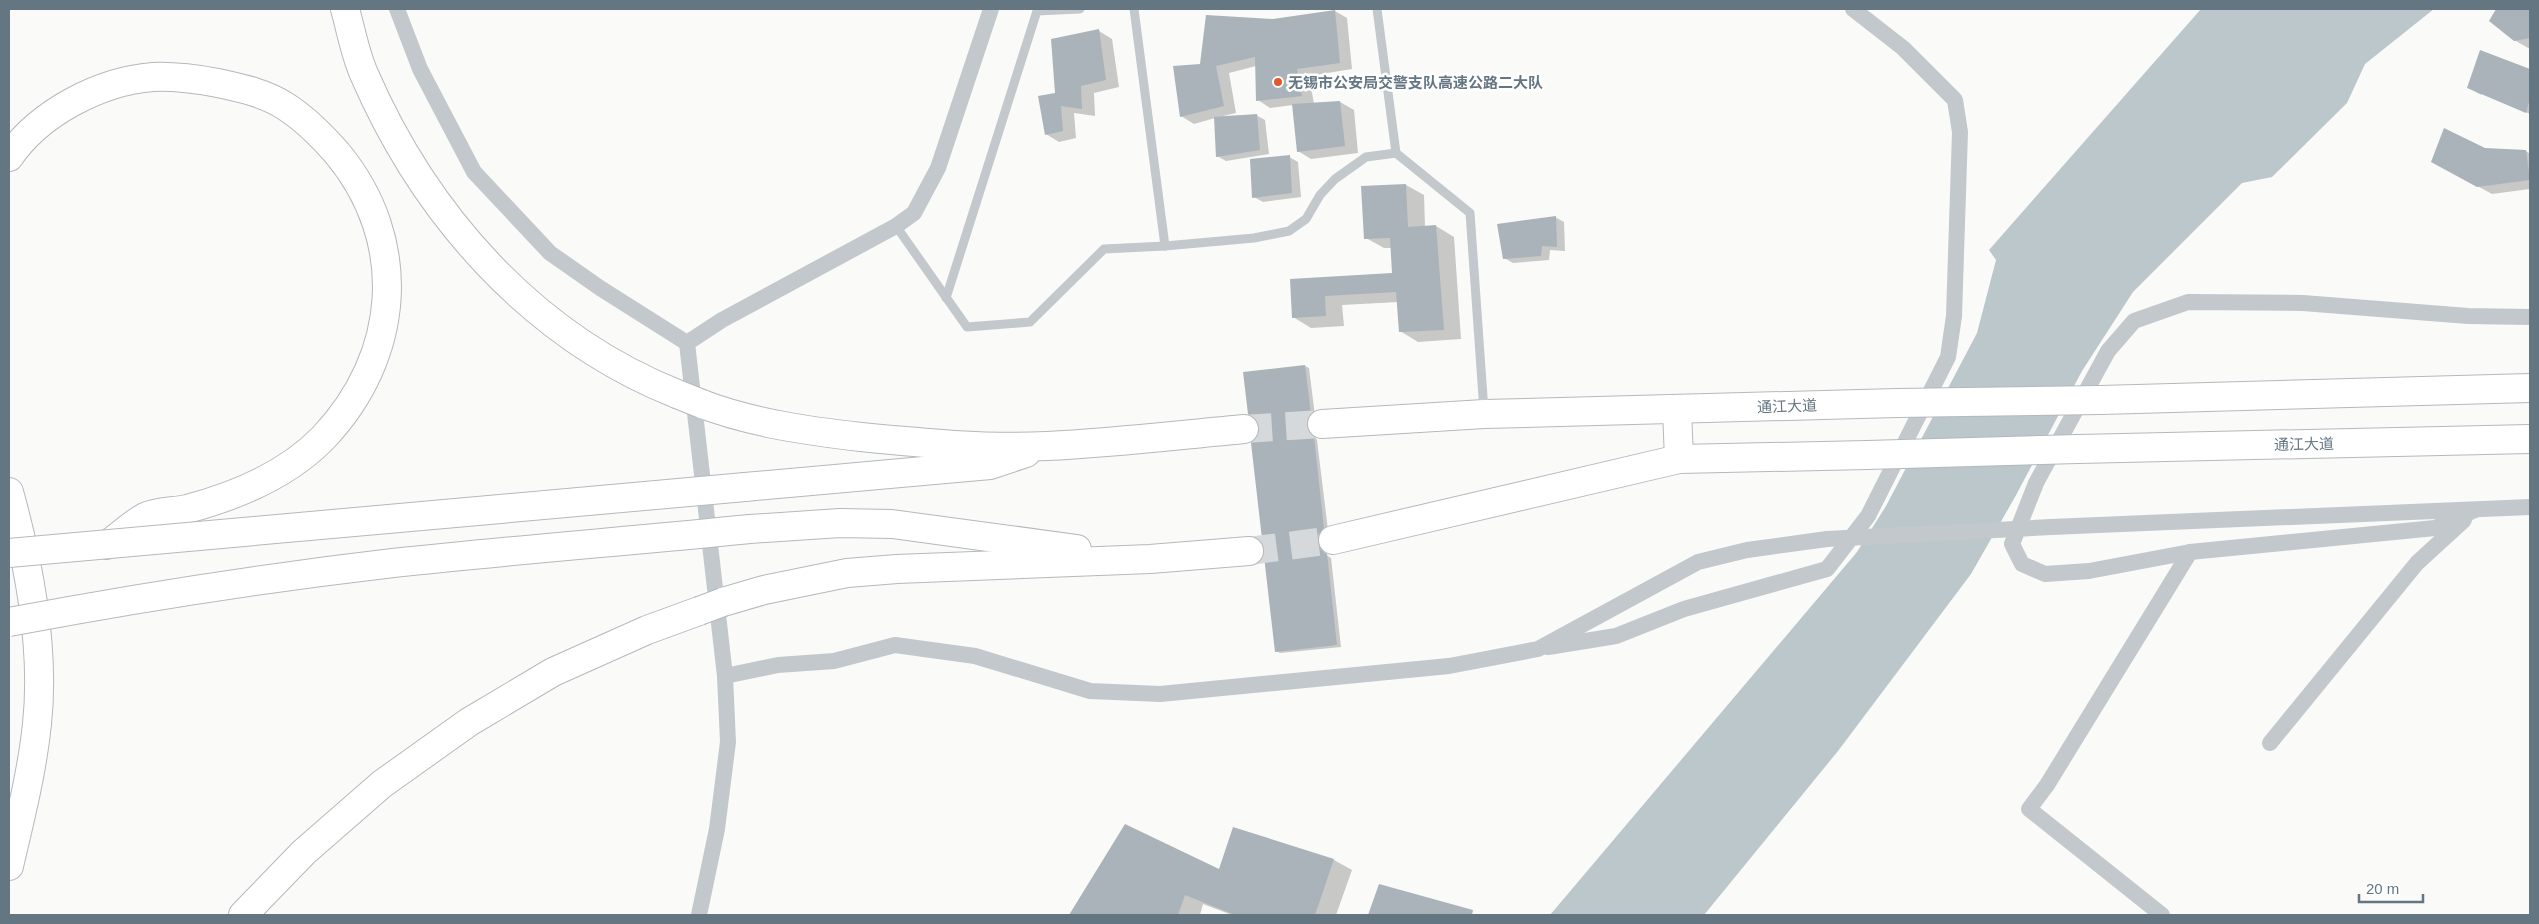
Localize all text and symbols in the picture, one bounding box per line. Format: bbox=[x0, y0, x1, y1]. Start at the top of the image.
place label: 无锡市公安局交警支队高速公路二大队 bbox=[1288, 74, 1543, 91]
marker: 无锡市公安局交警支队高速公路二大队 bbox=[1272, 76, 1284, 88]
street label: 通江大道 bbox=[1757, 396, 1817, 416]
street label: 通江大道 bbox=[2274, 435, 2334, 453]
scale bar bbox=[2359, 872, 2423, 904]
text: 20 m bbox=[2366, 880, 2399, 897]

